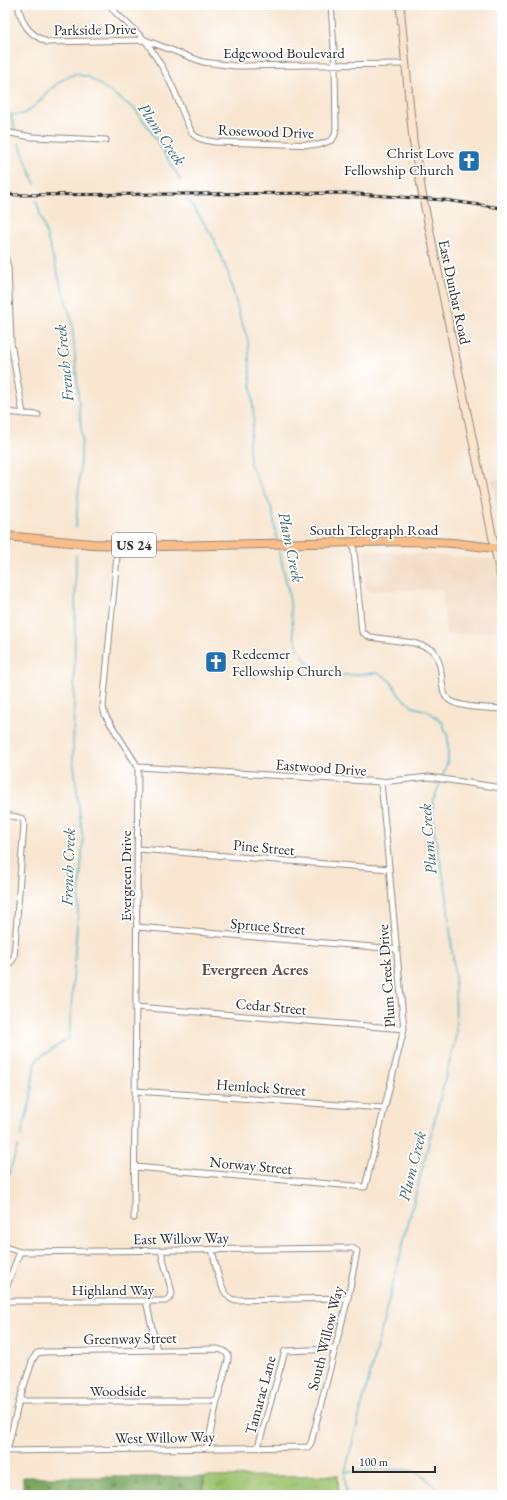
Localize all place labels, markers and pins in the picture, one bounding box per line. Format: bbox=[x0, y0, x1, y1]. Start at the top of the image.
place label: Christ Love Fellowship Church bbox=[344, 143, 454, 179]
church icon: Christ Love Fellowship Church bbox=[456, 148, 482, 174]
place label: Redeemer Fellowship Church bbox=[232, 644, 342, 680]
church icon: Redeemer Fellowship Church bbox=[203, 649, 229, 675]

